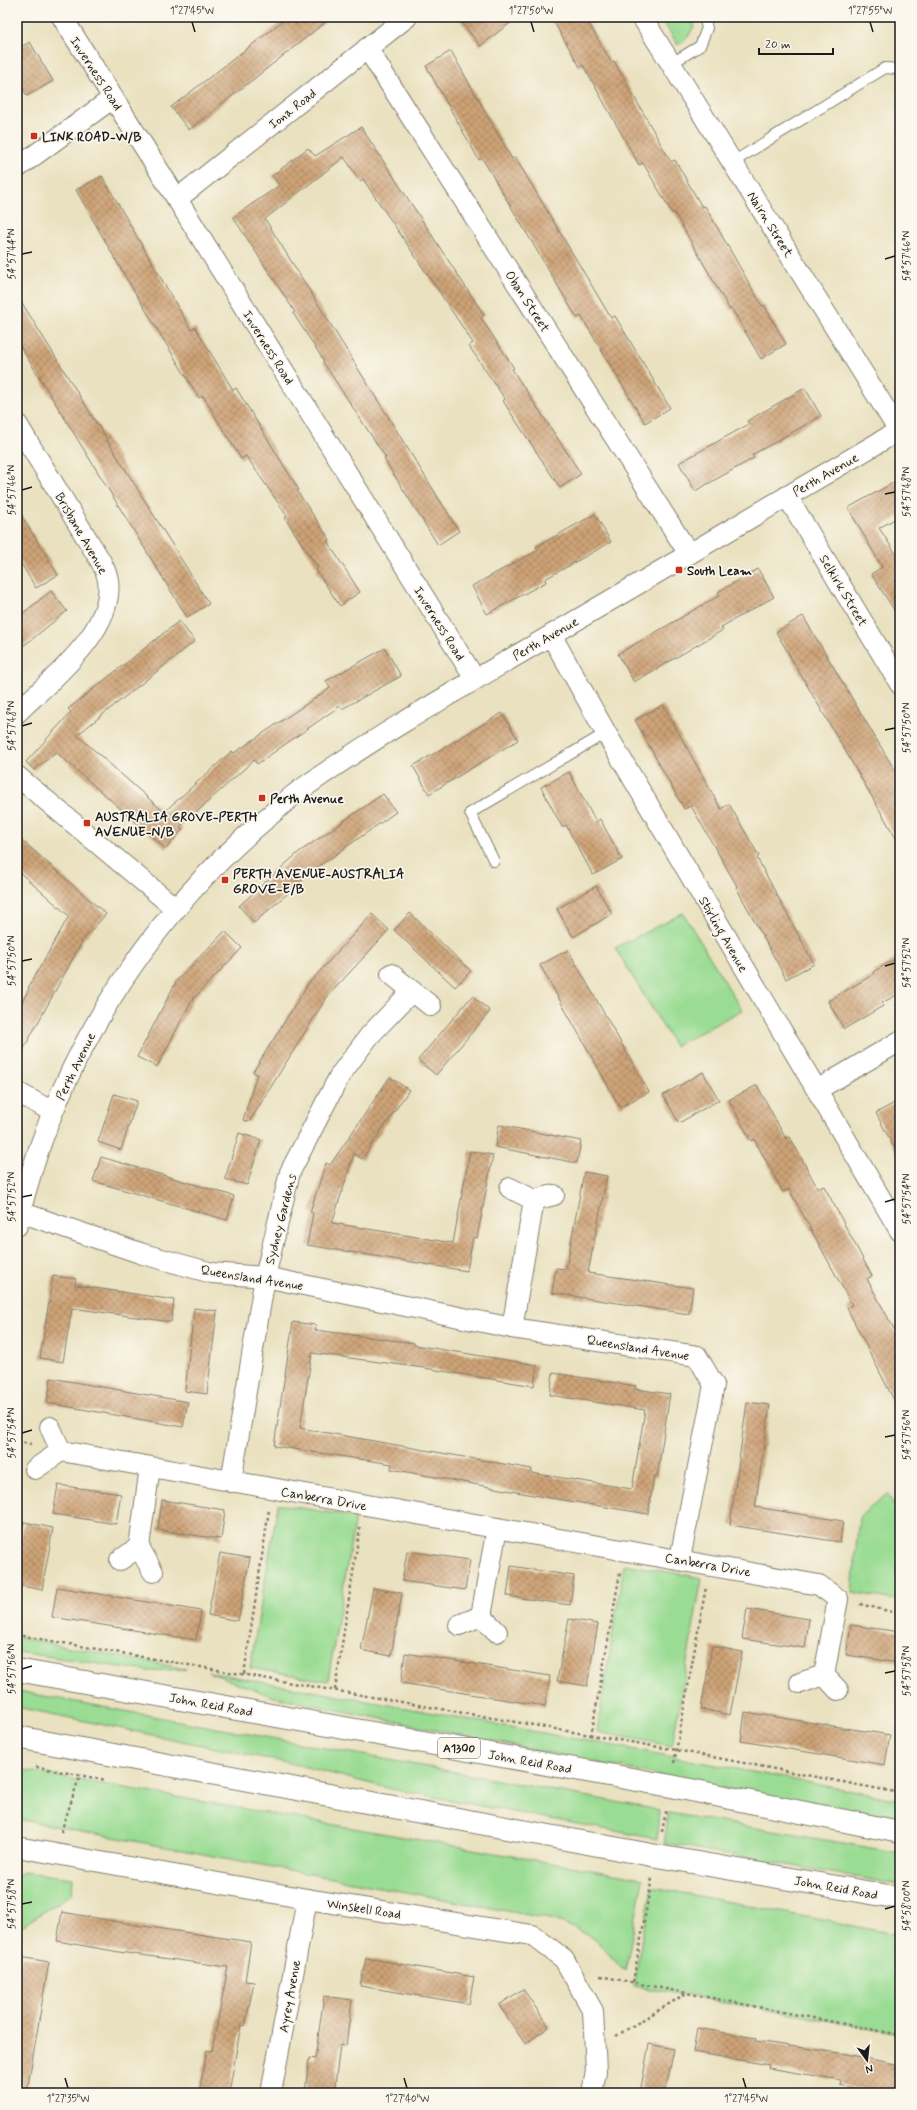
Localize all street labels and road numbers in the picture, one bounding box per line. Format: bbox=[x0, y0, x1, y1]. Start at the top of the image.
street label: Inverness Road bbox=[66, 34, 126, 114]
street label: Iona Road bbox=[266, 85, 320, 133]
street label: Nairn Street bbox=[743, 189, 797, 261]
street label: Oban Street bbox=[501, 268, 553, 336]
street label: Inverness Road bbox=[238, 307, 297, 388]
street label: Perth Avenue bbox=[790, 450, 862, 501]
street label: Brisbane Avenue bbox=[50, 490, 111, 578]
street label: Selkirk Street bbox=[815, 552, 871, 630]
street label: Inverness Road bbox=[409, 583, 468, 664]
street label: Perth Avenue bbox=[510, 614, 582, 665]
street label: Stirling Avenue bbox=[692, 894, 751, 977]
street label: Perth Avenue bbox=[53, 1030, 100, 1103]
street label: Sydney Gardens bbox=[262, 1172, 301, 1266]
street label: Queensland Avenue bbox=[199, 1262, 304, 1295]
street label: Queensland Avenue bbox=[585, 1332, 690, 1365]
street label: Canberra Drive bbox=[279, 1484, 368, 1515]
street label: Canberra Drive bbox=[663, 1550, 752, 1581]
street label: John Reid Road bbox=[168, 1690, 254, 1721]
road number: A1300 bbox=[438, 1738, 480, 1758]
street label: John Reid Road bbox=[487, 1747, 573, 1778]
street label: John Reid Road bbox=[793, 1873, 879, 1904]
street label: Winskell Road bbox=[325, 1895, 402, 1924]
street label: Ayrey Avenue bbox=[276, 1959, 305, 2034]

